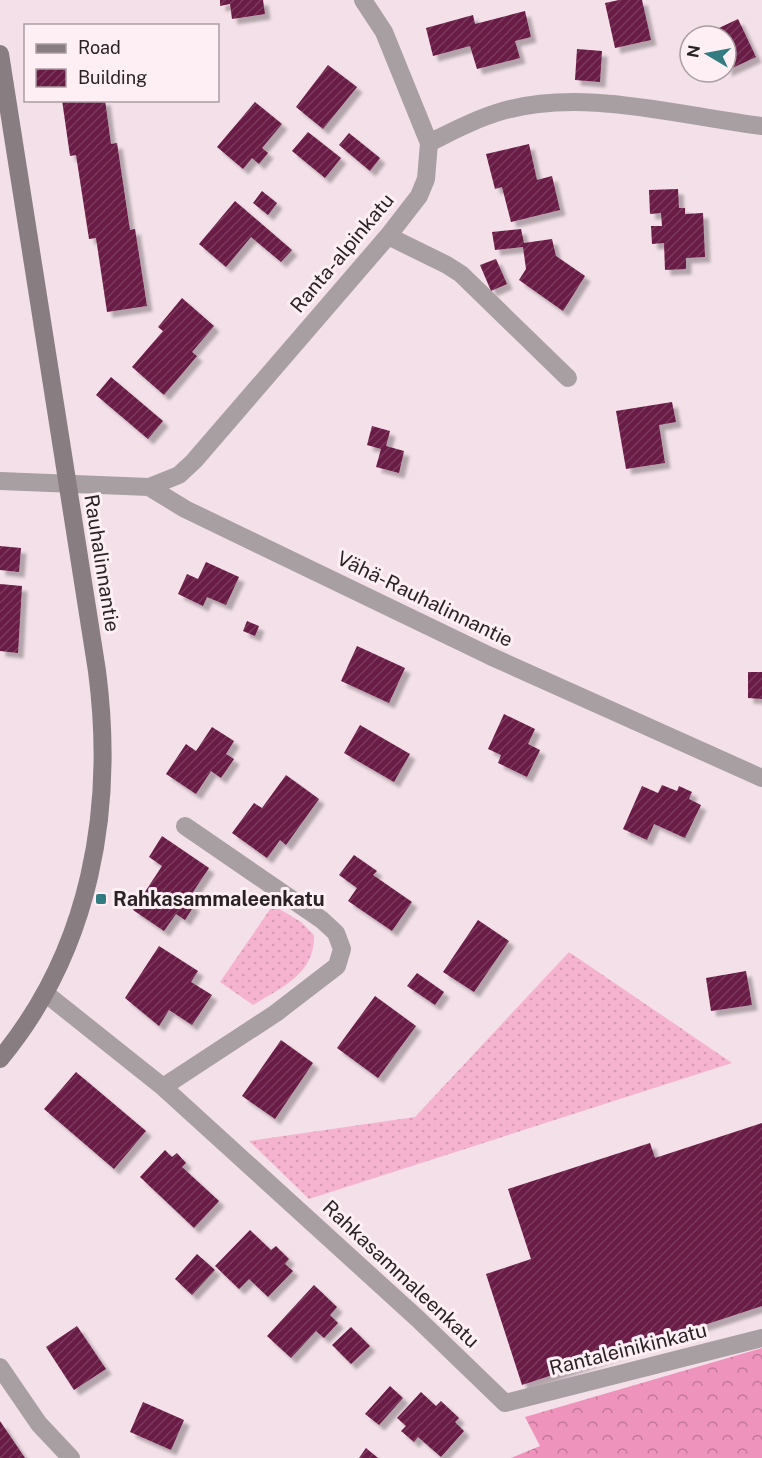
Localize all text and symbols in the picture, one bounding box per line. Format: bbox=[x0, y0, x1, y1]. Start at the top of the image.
legend bbox=[24, 24, 219, 102]
north arrow bbox=[678, 24, 738, 84]
text: Road bbox=[78, 37, 121, 58]
text: N bbox=[683, 44, 704, 59]
text: Building bbox=[78, 67, 147, 88]
street label: Ranta-alpinkatu bbox=[285, 188, 399, 318]
street label: Rauhalinnantie bbox=[79, 492, 125, 634]
street label: Vähä-Rauhalinnantie bbox=[333, 546, 517, 652]
place label: Rahkasammaleenkatu bbox=[113, 887, 325, 911]
marker: Rahkasammaleenkatu bbox=[94, 892, 108, 906]
street label: Rahkasammaleenkatu bbox=[318, 1195, 484, 1353]
street label: Rantaleinikinkatu bbox=[547, 1318, 709, 1380]

